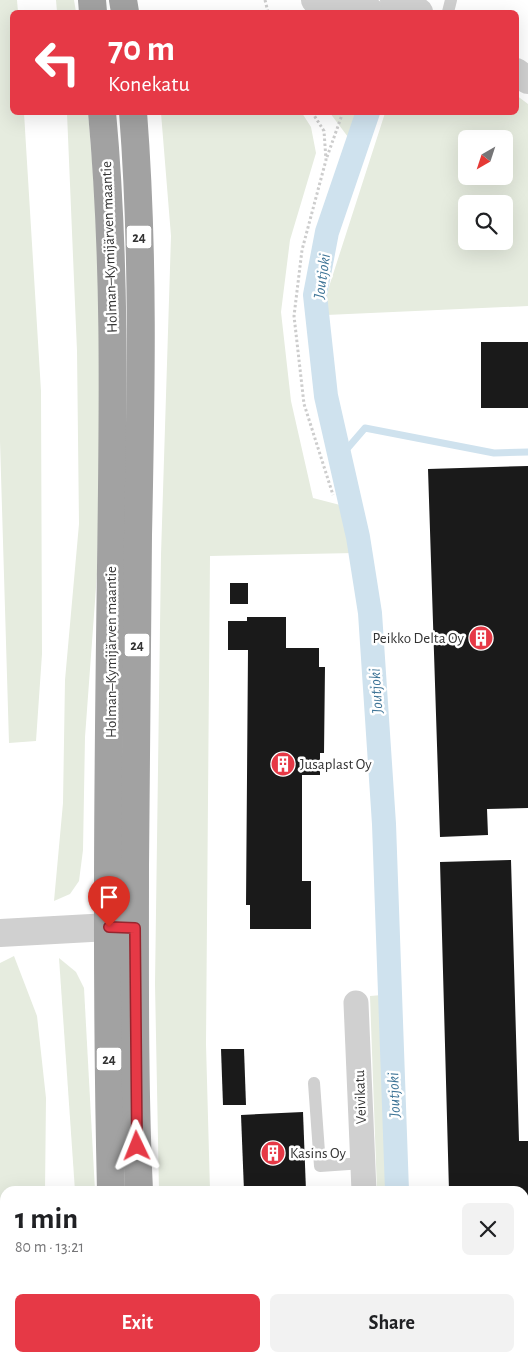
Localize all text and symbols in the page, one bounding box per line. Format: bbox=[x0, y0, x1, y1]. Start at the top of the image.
icon: left bbox=[25, 30, 90, 95]
text: 70 m bbox=[108, 32, 175, 67]
text: Konekatu bbox=[108, 73, 190, 95]
north arrow bbox=[458, 130, 512, 185]
map controls bbox=[458, 130, 513, 250]
street label: Holman–Kymijärven maantie bbox=[99, 161, 120, 333]
button: search bbox=[458, 195, 513, 250]
road number: 24 bbox=[126, 226, 152, 248]
water label: Joutjoki bbox=[311, 252, 334, 301]
street label: Holman–Kymijärven maantie bbox=[104, 566, 119, 738]
building icon: Peikko Delta Oy bbox=[468, 625, 494, 651]
place label: Peikko Delta Oy bbox=[373, 631, 465, 646]
road number: 24 bbox=[124, 634, 150, 656]
water label: Joutjoki bbox=[366, 667, 387, 715]
building icon: Jusaplast Oy bbox=[270, 751, 296, 777]
place label: Jusaplast Oy bbox=[300, 757, 372, 772]
pin bbox=[88, 876, 130, 927]
icon: arrive bbox=[95, 883, 123, 911]
road number: 24 bbox=[96, 1048, 122, 1070]
street label: Veivikatu bbox=[352, 1069, 369, 1124]
water label: Joutjoki bbox=[385, 1072, 404, 1119]
position arrow bbox=[110, 1119, 162, 1171]
building icon: Kasins Oy bbox=[260, 1140, 286, 1166]
place label: Kasins Oy bbox=[290, 1146, 346, 1161]
button: close bbox=[462, 1203, 514, 1255]
text: 1 min bbox=[15, 1204, 78, 1234]
text: 80 m · 13:21 bbox=[15, 1239, 84, 1255]
button: Exit bbox=[15, 1294, 260, 1352]
button: Share bbox=[270, 1294, 514, 1352]

